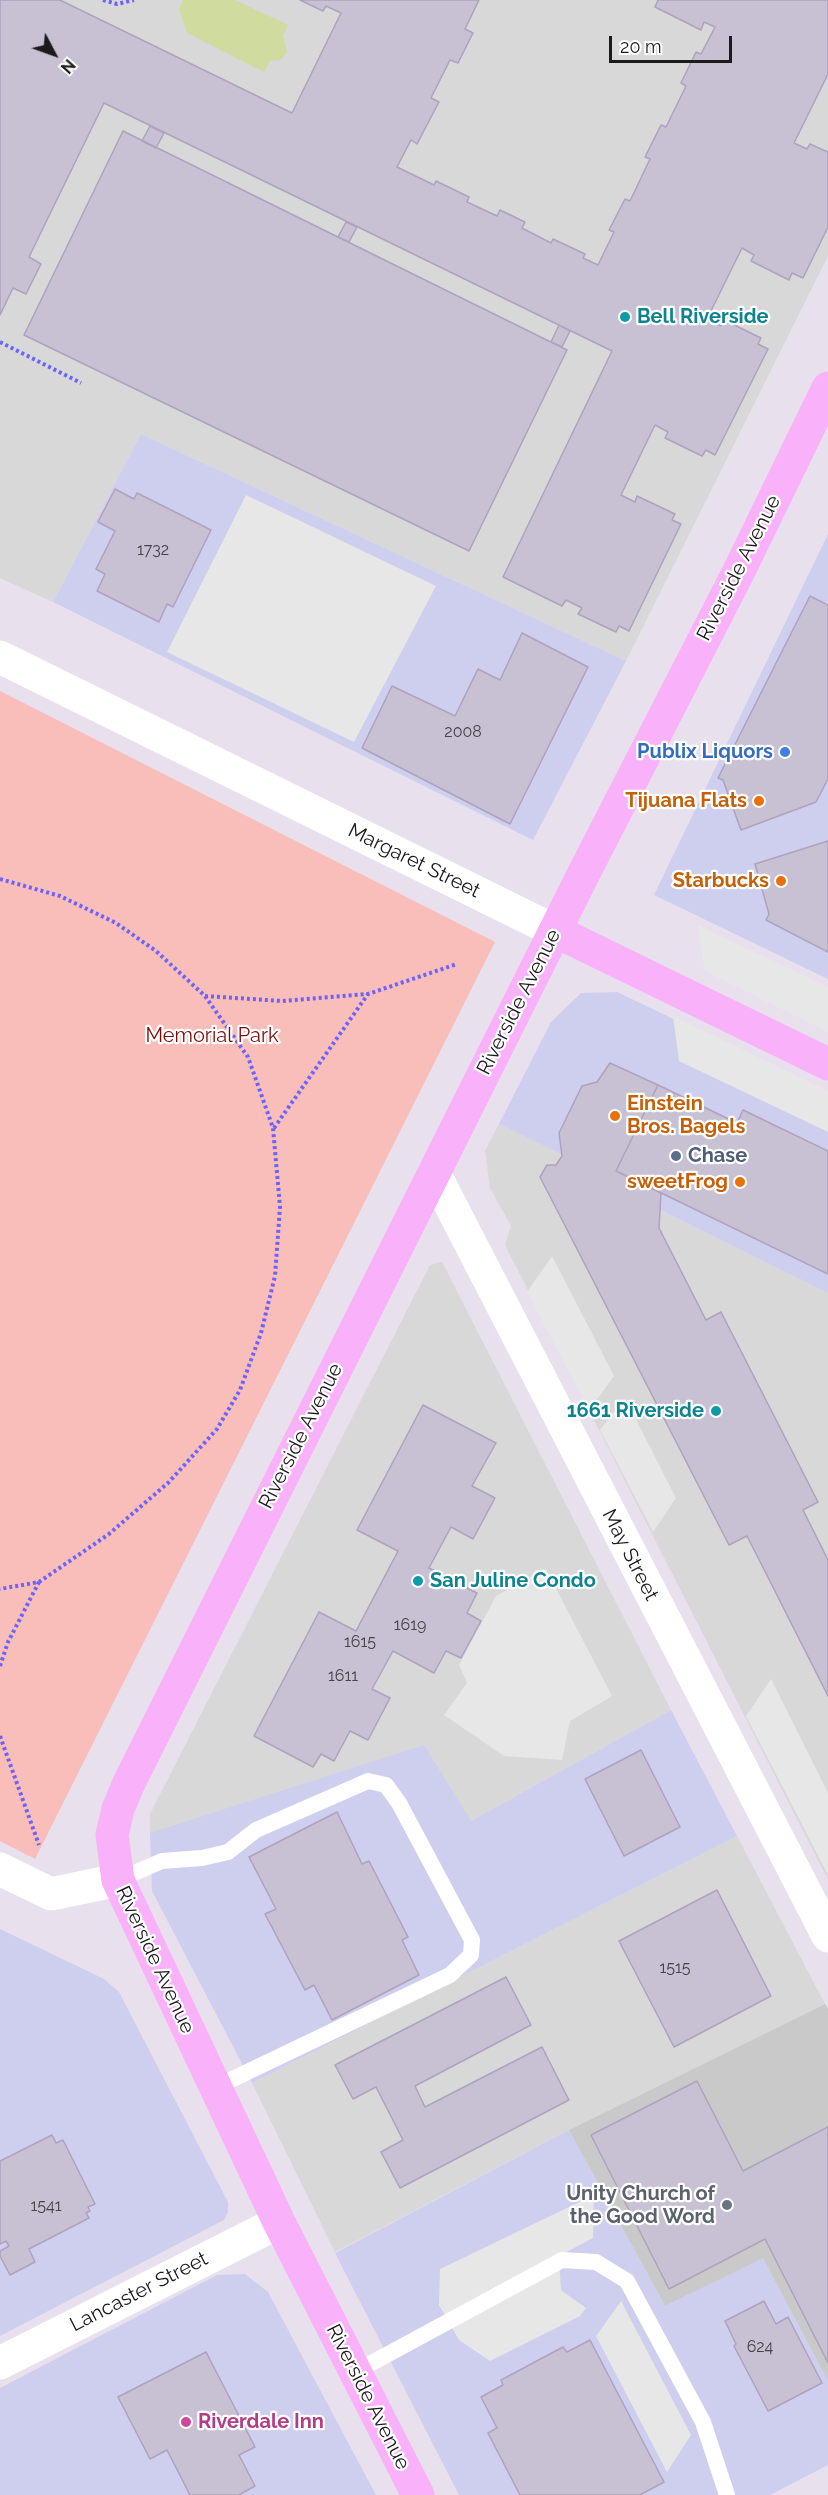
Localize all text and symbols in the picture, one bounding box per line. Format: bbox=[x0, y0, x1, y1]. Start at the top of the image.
north arrow bbox=[24, 24, 84, 84]
scale bar bbox=[612, 24, 735, 62]
text: 20 m bbox=[620, 36, 662, 57]
text: N bbox=[57, 55, 79, 77]
place label: Bell Riverside bbox=[637, 305, 769, 329]
marker: Bell Riverside bbox=[618, 310, 632, 324]
street label: Riverside Avenue bbox=[692, 491, 786, 645]
house number: 1732 bbox=[137, 540, 169, 560]
house number: 2008 bbox=[444, 722, 482, 742]
place label: Publix Liquors bbox=[637, 740, 773, 764]
marker: Publix Liquors bbox=[778, 745, 792, 759]
place label: Tijuana Flats bbox=[625, 789, 747, 813]
marker: Tijuana Flats bbox=[752, 794, 766, 808]
street label: Margaret Street bbox=[344, 819, 484, 903]
place label: Starbucks bbox=[673, 869, 769, 893]
marker: Starbucks bbox=[774, 874, 788, 888]
street label: Riverside Avenue bbox=[472, 925, 566, 1079]
park label: Memorial Park bbox=[145, 1024, 279, 1048]
place label: Einstein Bros. Bagels bbox=[627, 1092, 745, 1139]
marker: Einstein Bros. Bagels bbox=[608, 1109, 622, 1123]
place label: Chase bbox=[688, 1144, 747, 1168]
marker: Chase bbox=[669, 1149, 683, 1163]
place label: sweetFrog bbox=[627, 1170, 728, 1194]
marker: sweetFrog bbox=[733, 1175, 747, 1189]
street label: Riverside Avenue bbox=[254, 1359, 348, 1513]
place label: 1661 Riverside bbox=[567, 1399, 704, 1423]
marker: 1661 Riverside bbox=[709, 1404, 723, 1418]
street label: May Street bbox=[597, 1505, 663, 1605]
place label: San Juline Condo bbox=[430, 1569, 596, 1593]
marker: San Juline Condo bbox=[411, 1574, 425, 1588]
house number: 1619 bbox=[394, 1615, 426, 1635]
house number: 1615 bbox=[344, 1632, 376, 1652]
house number: 1611 bbox=[328, 1666, 358, 1686]
street label: Riverside Avenue bbox=[110, 1882, 200, 2038]
house number: 1515 bbox=[659, 1958, 691, 1978]
place label: Unity Church of the Good Word bbox=[566, 2182, 715, 2229]
house number: 1541 bbox=[30, 2196, 62, 2216]
marker: Unity Church of the Good Word bbox=[720, 2198, 734, 2212]
street label: Lancaster Street bbox=[66, 2247, 212, 2337]
street label: Riverside Avenue bbox=[321, 2320, 415, 2474]
house number: 624 bbox=[747, 2337, 773, 2357]
place label: Riverdale Inn bbox=[198, 2410, 324, 2434]
marker: Riverdale Inn bbox=[179, 2415, 193, 2429]

